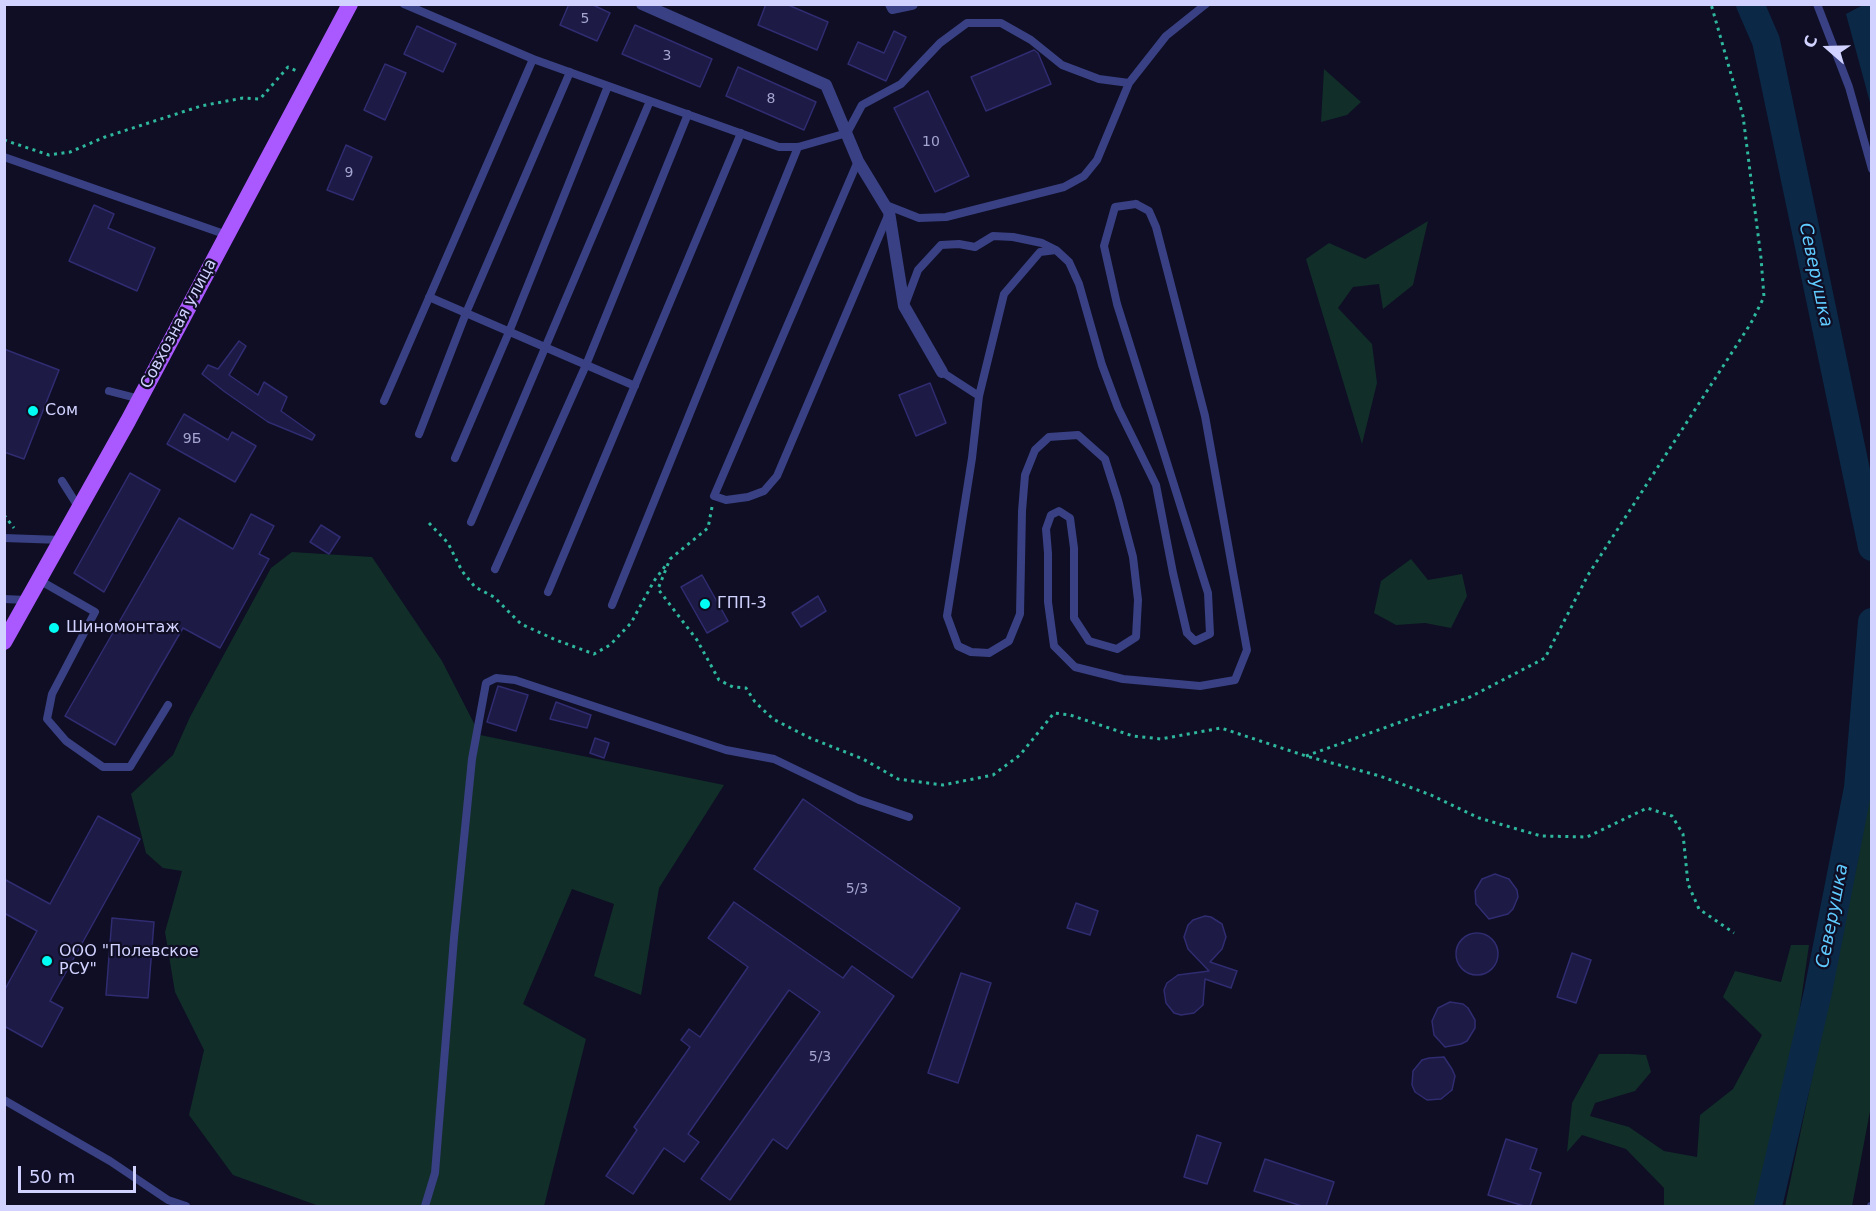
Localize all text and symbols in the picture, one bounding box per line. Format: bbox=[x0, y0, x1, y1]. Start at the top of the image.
house number: 5 bbox=[581, 11, 589, 27]
north arrow bbox=[1798, 18, 1858, 78]
text: С bbox=[1800, 33, 1822, 50]
house number: 3 bbox=[663, 48, 671, 64]
house number: 8 bbox=[767, 91, 775, 107]
house number: 10 bbox=[922, 134, 940, 150]
house number: 9 bbox=[345, 165, 353, 181]
water label: Северушка bbox=[1793, 221, 1837, 329]
street label: Совхозная улица bbox=[137, 256, 221, 392]
place label: Сом bbox=[45, 401, 78, 421]
marker: Сом bbox=[26, 404, 40, 418]
house number: 9Б bbox=[183, 431, 201, 447]
place label: ГПП-3 bbox=[717, 594, 767, 614]
marker: ГПП-3 bbox=[698, 597, 712, 611]
place label: Шиномонтаж bbox=[66, 618, 180, 638]
marker: Шиномонтаж bbox=[47, 621, 61, 635]
water label: Северушка bbox=[1812, 862, 1854, 970]
house number: 5/3 bbox=[846, 881, 868, 897]
place label: ООО "Полевское РСУ" bbox=[59, 942, 199, 980]
marker: ООО "Полевское РСУ" bbox=[40, 954, 54, 968]
house number: 5/3 bbox=[809, 1049, 831, 1065]
scale bar bbox=[21, 1154, 140, 1192]
text: 50 m bbox=[29, 1166, 75, 1187]

